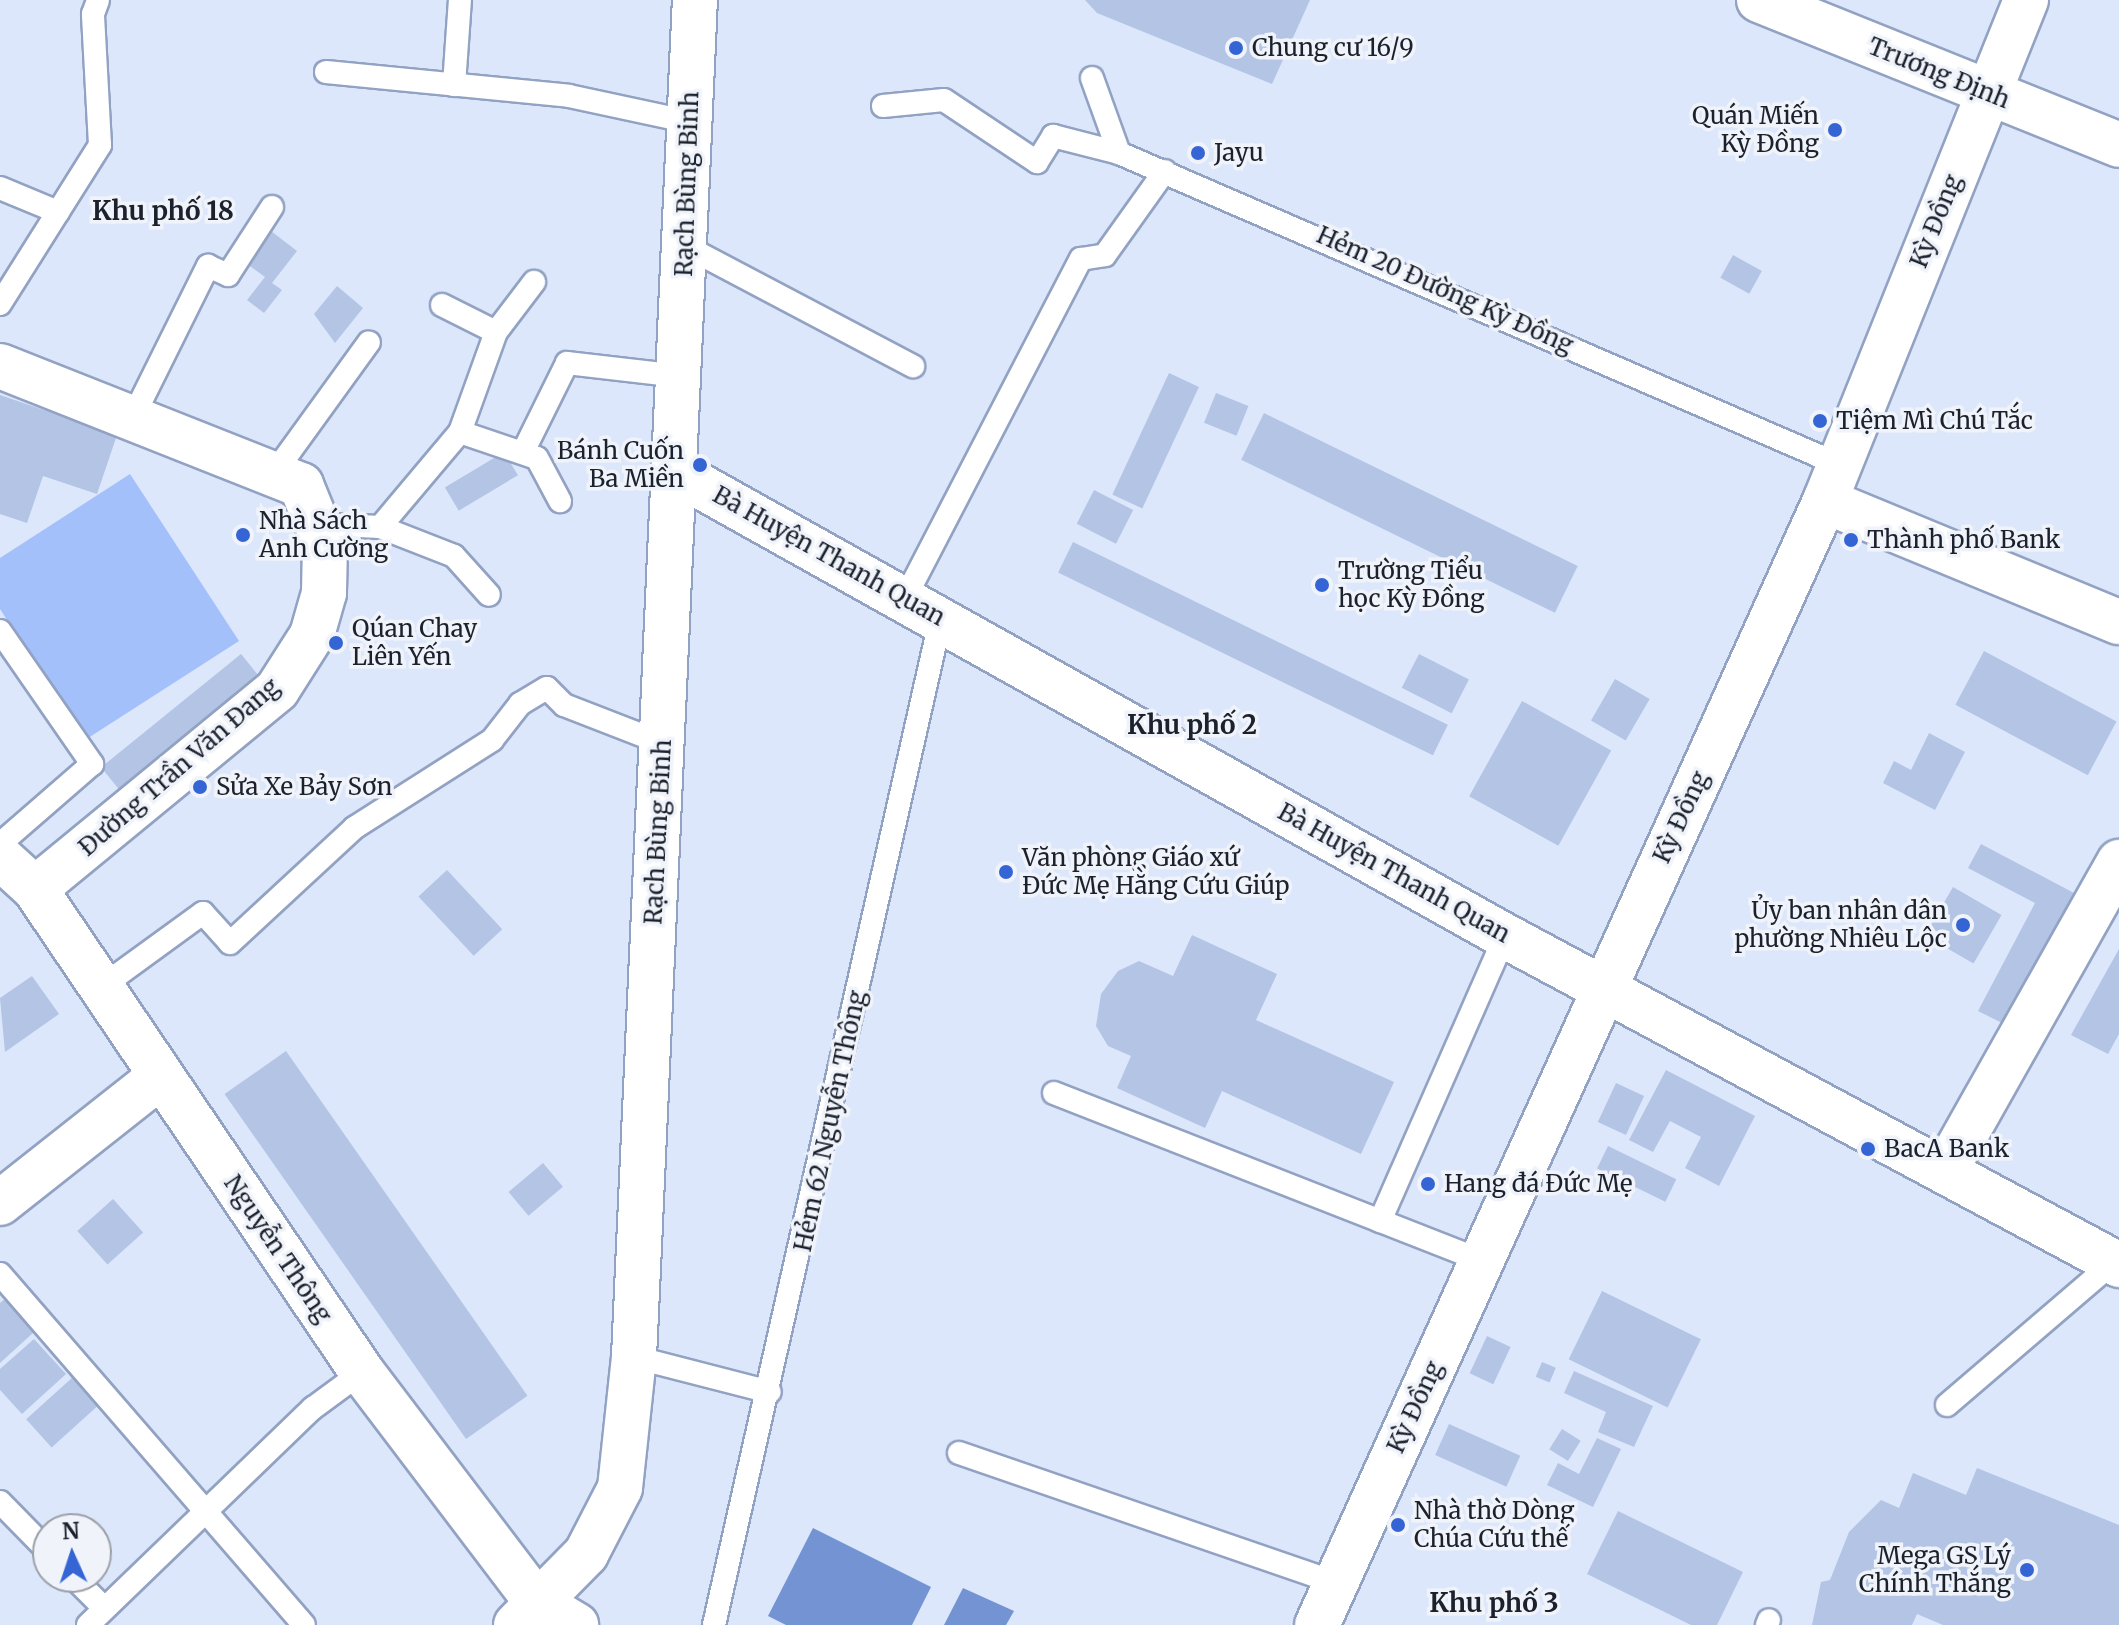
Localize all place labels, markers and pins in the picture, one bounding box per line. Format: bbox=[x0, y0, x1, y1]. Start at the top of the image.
place label: Chung cư 16/9 bbox=[1252, 34, 1414, 62]
marker: Chung cư 16/9 bbox=[1227, 39, 1245, 57]
place label: Quán Miến Kỳ Đồng bbox=[1692, 102, 1819, 158]
marker: Quán Miến Kỳ Đồng bbox=[1826, 121, 1844, 139]
place label: Jayu bbox=[1214, 139, 1264, 167]
marker: Jayu bbox=[1189, 144, 1207, 162]
place label: Tiệm Mì Chú Tắc bbox=[1836, 407, 2033, 435]
marker: Tiệm Mì Chú Tắc bbox=[1811, 412, 1829, 430]
place label: Bánh Cuốn Ba Miền bbox=[557, 437, 684, 493]
marker: Bánh Cuốn Ba Miền bbox=[691, 456, 709, 474]
place label: Nhà Sách Anh Cường bbox=[259, 507, 388, 563]
marker: Nhà Sách Anh Cường bbox=[234, 526, 252, 544]
place label: Thành phố Bank bbox=[1867, 526, 2060, 554]
marker: Thành phố Bank bbox=[1842, 531, 1860, 549]
place label: Trường Tiểu học Kỳ Đồng bbox=[1338, 557, 1484, 613]
marker: Trường Tiểu học Kỳ Đồng bbox=[1313, 576, 1331, 594]
place label: Qúan Chay Liên Yến bbox=[352, 615, 477, 671]
marker: Qúan Chay Liên Yến bbox=[327, 634, 345, 652]
place label: Sửa Xe Bảy Sơn bbox=[216, 773, 392, 801]
marker: Sửa Xe Bảy Sơn bbox=[191, 778, 209, 796]
place label: Văn phòng Giáo xứ Đức Mẹ Hằng Cứu Giúp bbox=[1022, 844, 1289, 900]
marker: Văn phòng Giáo xứ Đức Mẹ Hằng Cứu Giúp bbox=[997, 863, 1015, 881]
place label: Ủy ban nhân dân phường Nhiêu Lộc bbox=[1735, 897, 1947, 953]
marker: Ủy ban nhân dân phường Nhiêu Lộc bbox=[1954, 916, 1972, 934]
place label: BacA Bank bbox=[1884, 1135, 2009, 1163]
marker: BacA Bank bbox=[1859, 1140, 1877, 1158]
place label: Hang đá Đức Mẹ bbox=[1444, 1170, 1633, 1198]
marker: Hang đá Đức Mẹ bbox=[1419, 1175, 1437, 1193]
place label: Nhà thờ Dòng Chúa Cứu thế bbox=[1414, 1497, 1574, 1553]
marker: Nhà thờ Dòng Chúa Cứu thế bbox=[1389, 1516, 1407, 1534]
place label: Mega GS Lý Chính Thắng bbox=[1859, 1542, 2011, 1598]
marker: Mega GS Lý Chính Thắng bbox=[2018, 1561, 2036, 1579]

